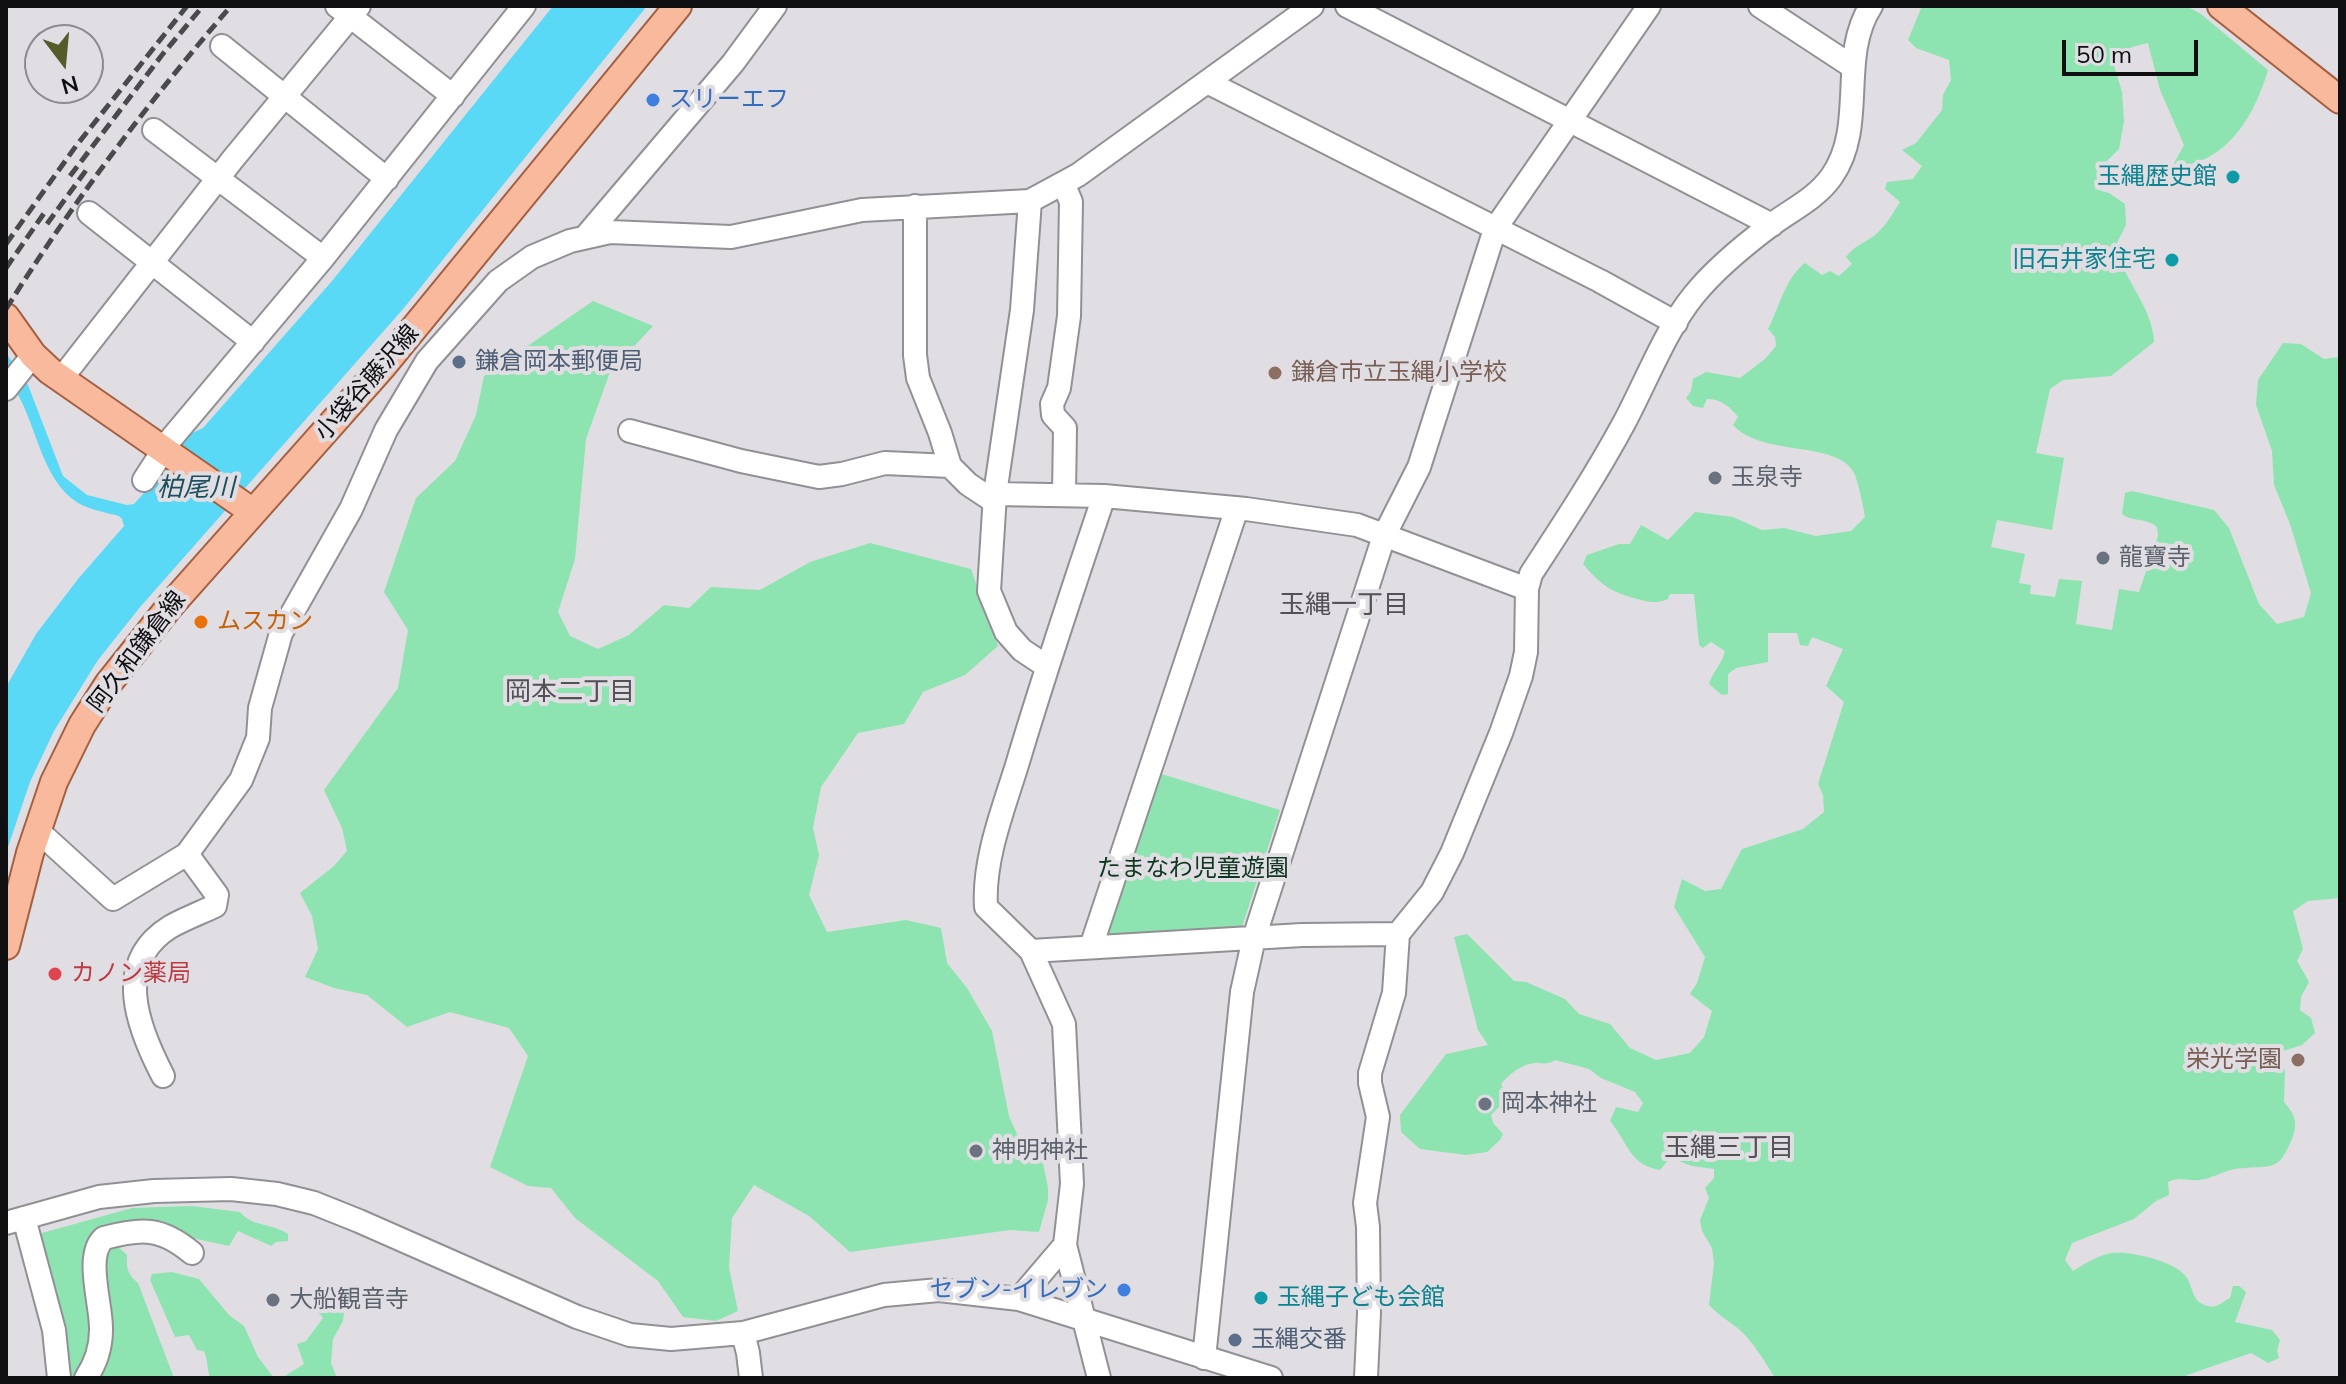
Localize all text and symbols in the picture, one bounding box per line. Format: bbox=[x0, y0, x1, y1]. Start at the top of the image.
north arrow bbox=[24, 24, 104, 104]
scale bar bbox=[2066, 24, 2202, 74]
text: 50 m bbox=[2076, 39, 2132, 69]
text: N bbox=[58, 69, 82, 101]
place label: スリーエフ bbox=[669, 86, 789, 114]
marker: スリーエフ bbox=[644, 91, 662, 109]
place label: 玉縄歴史館 bbox=[2097, 163, 2217, 191]
marker: 玉縄歴史館 bbox=[2224, 168, 2242, 186]
place label: 旧石井家住宅 bbox=[2012, 246, 2156, 274]
marker: 旧石井家住宅 bbox=[2163, 251, 2181, 269]
street label: 小袋谷藤沢線 bbox=[309, 319, 425, 447]
place label: 鎌倉岡本郵便局 bbox=[475, 348, 643, 376]
marker: 鎌倉岡本郵便局 bbox=[450, 353, 468, 371]
place label: 鎌倉市立玉縄小学校 bbox=[1291, 359, 1507, 387]
marker: 鎌倉市立玉縄小学校 bbox=[1266, 364, 1284, 382]
place label: 玉泉寺 bbox=[1731, 464, 1803, 492]
marker: 玉泉寺 bbox=[1706, 469, 1724, 487]
water label: 柏尾川 bbox=[157, 472, 235, 504]
place label: 龍寶寺 bbox=[2119, 544, 2191, 572]
marker: 龍寶寺 bbox=[2094, 549, 2112, 567]
street label: 阿久和鎌倉線 bbox=[82, 586, 192, 718]
district label: 玉縄一丁目 bbox=[1279, 589, 1409, 621]
place label: ムスカン bbox=[217, 608, 313, 636]
marker: ムスカン bbox=[192, 613, 210, 631]
district label: 岡本二丁目 bbox=[505, 676, 635, 708]
park label: たまなわ児童遊園 bbox=[1097, 855, 1289, 883]
place label: カノン薬局 bbox=[71, 960, 191, 988]
marker: カノン薬局 bbox=[46, 965, 64, 983]
place label: 栄光学園 bbox=[2186, 1046, 2282, 1074]
marker: 栄光学園 bbox=[2289, 1051, 2307, 1069]
place label: 岡本神社 bbox=[1501, 1090, 1597, 1118]
marker: 岡本神社 bbox=[1476, 1095, 1494, 1113]
district label: 玉縄三丁目 bbox=[1664, 1132, 1794, 1164]
place label: 神明神社 bbox=[992, 1137, 1088, 1165]
marker: 神明神社 bbox=[967, 1142, 985, 1160]
place label: セブン-イレブン bbox=[930, 1276, 1108, 1304]
marker: セブン-イレブン bbox=[1115, 1281, 1133, 1299]
place label: 玉縄子ども会館 bbox=[1277, 1284, 1445, 1312]
place label: 大船観音寺 bbox=[289, 1286, 409, 1314]
marker: 玉縄子ども会館 bbox=[1252, 1289, 1270, 1307]
marker: 大船観音寺 bbox=[264, 1291, 282, 1309]
place label: 玉縄交番 bbox=[1251, 1326, 1347, 1354]
marker: 玉縄交番 bbox=[1226, 1331, 1244, 1349]

